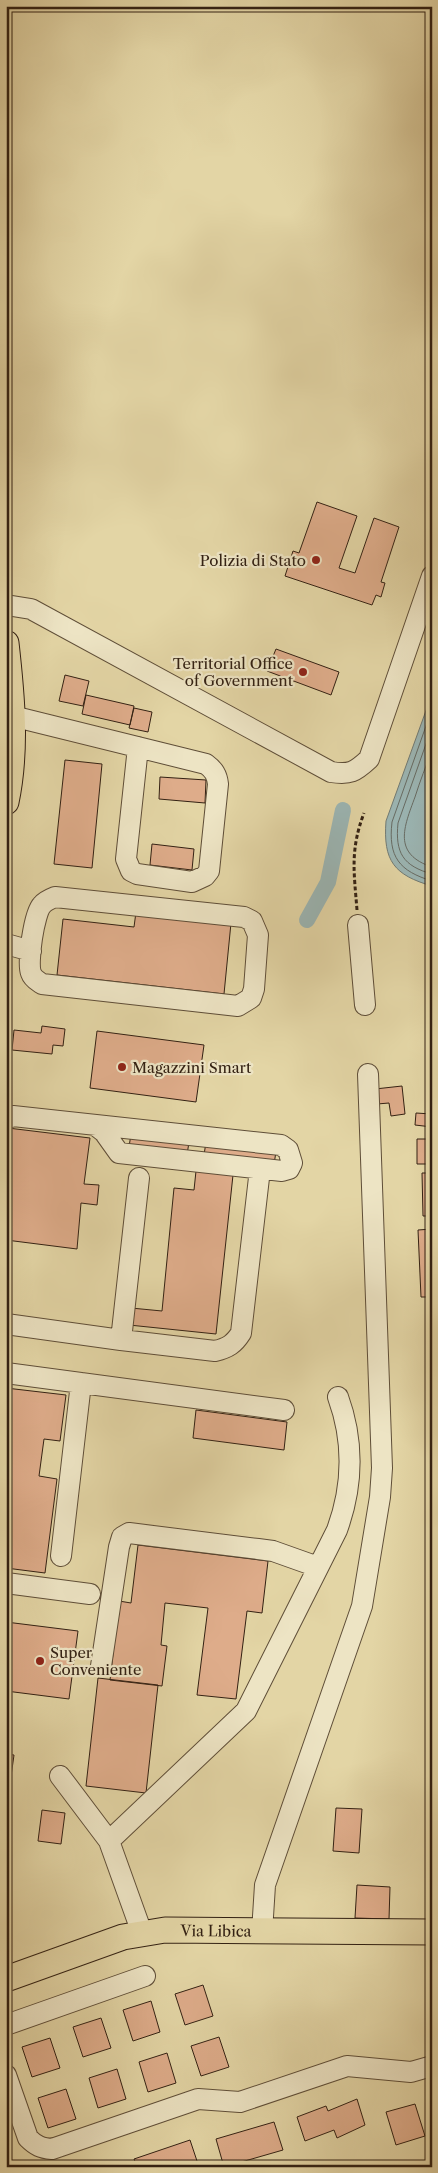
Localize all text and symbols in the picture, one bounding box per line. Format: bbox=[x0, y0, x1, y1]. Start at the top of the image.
place label: Polizia di Stato bbox=[200, 551, 306, 570]
marker: Polizia di Stato bbox=[310, 554, 322, 566]
place label: Territorial Office of Government bbox=[173, 654, 294, 690]
marker: Territorial Office of Government bbox=[297, 666, 309, 678]
place label: Magazzini Smart bbox=[132, 1058, 252, 1077]
marker: Magazzini Smart bbox=[116, 1061, 128, 1073]
place label: Super Conveniente bbox=[50, 1643, 141, 1679]
marker: Super Conveniente bbox=[34, 1655, 46, 1667]
street label: Via Libica bbox=[180, 1921, 252, 1940]

